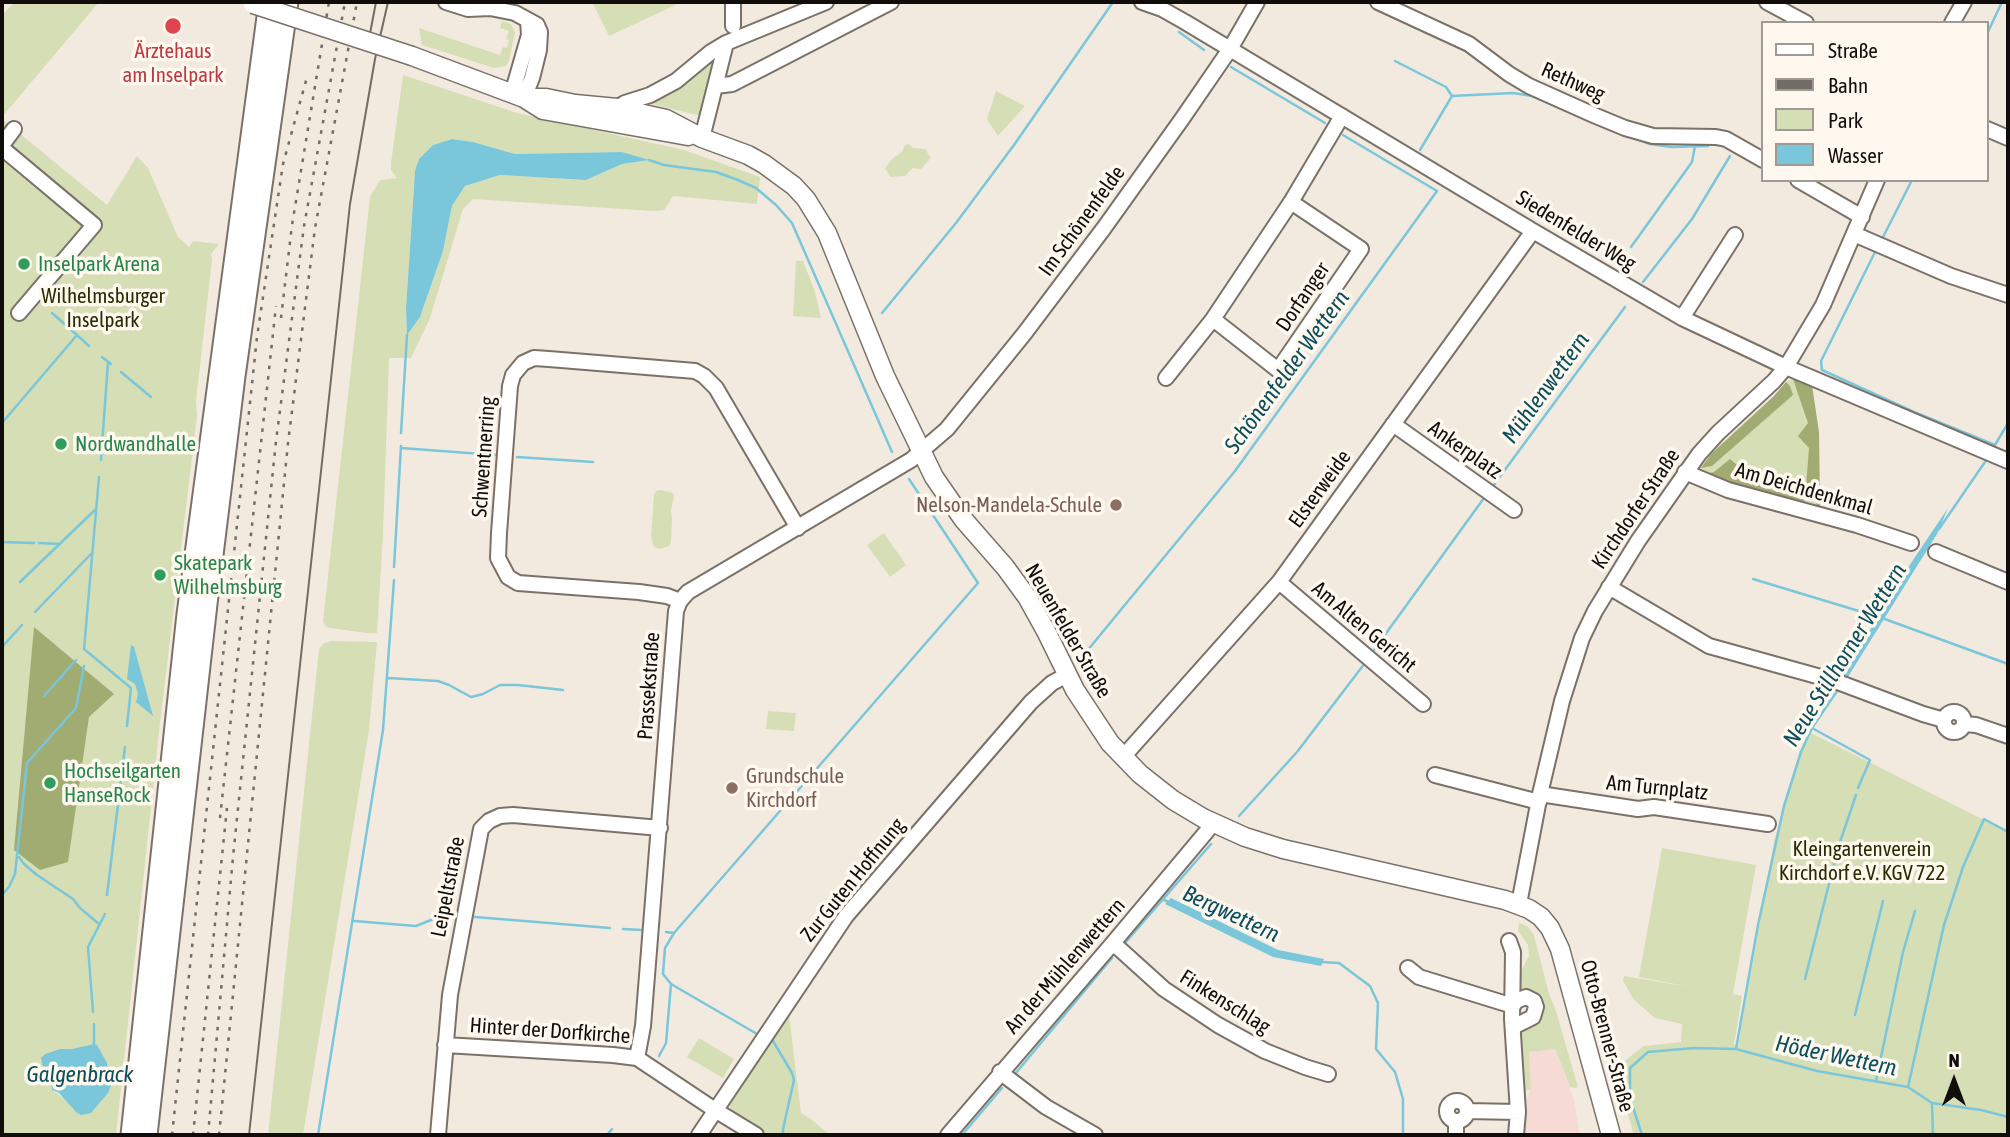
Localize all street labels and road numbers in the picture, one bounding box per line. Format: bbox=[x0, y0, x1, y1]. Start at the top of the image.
street label: Rethweg bbox=[1537, 57, 1609, 107]
street label: Im Schönenfelde bbox=[1034, 161, 1130, 281]
street label: Siedenfelder Weg bbox=[1512, 185, 1640, 277]
street label: Dorfanger bbox=[1271, 258, 1335, 336]
street label: Schwentnerring bbox=[467, 396, 501, 518]
street label: Ankerplatz bbox=[1423, 416, 1507, 484]
street label: Kirchdorfer Straße bbox=[1587, 444, 1685, 574]
street label: Elsterweide bbox=[1283, 445, 1357, 533]
street label: Am Deichdenkmal bbox=[1732, 457, 1876, 521]
street label: Neuenfelder Straße bbox=[1019, 559, 1117, 703]
street label: Am Alten Gericht bbox=[1307, 576, 1421, 678]
street label: Prassekstraße bbox=[633, 631, 665, 741]
street label: Am Turnplatz bbox=[1605, 770, 1709, 806]
street label: Zur Guten Hoffnung bbox=[796, 813, 910, 947]
street label: Leipeltstraße bbox=[426, 835, 470, 939]
street label: An der Mühlenwettern bbox=[999, 893, 1131, 1039]
street label: Otto-Brenner-Straße bbox=[1575, 957, 1639, 1115]
street label: Finkenschlag bbox=[1175, 964, 1275, 1040]
street label: Hinter der Dorfkirche bbox=[469, 1013, 631, 1049]

